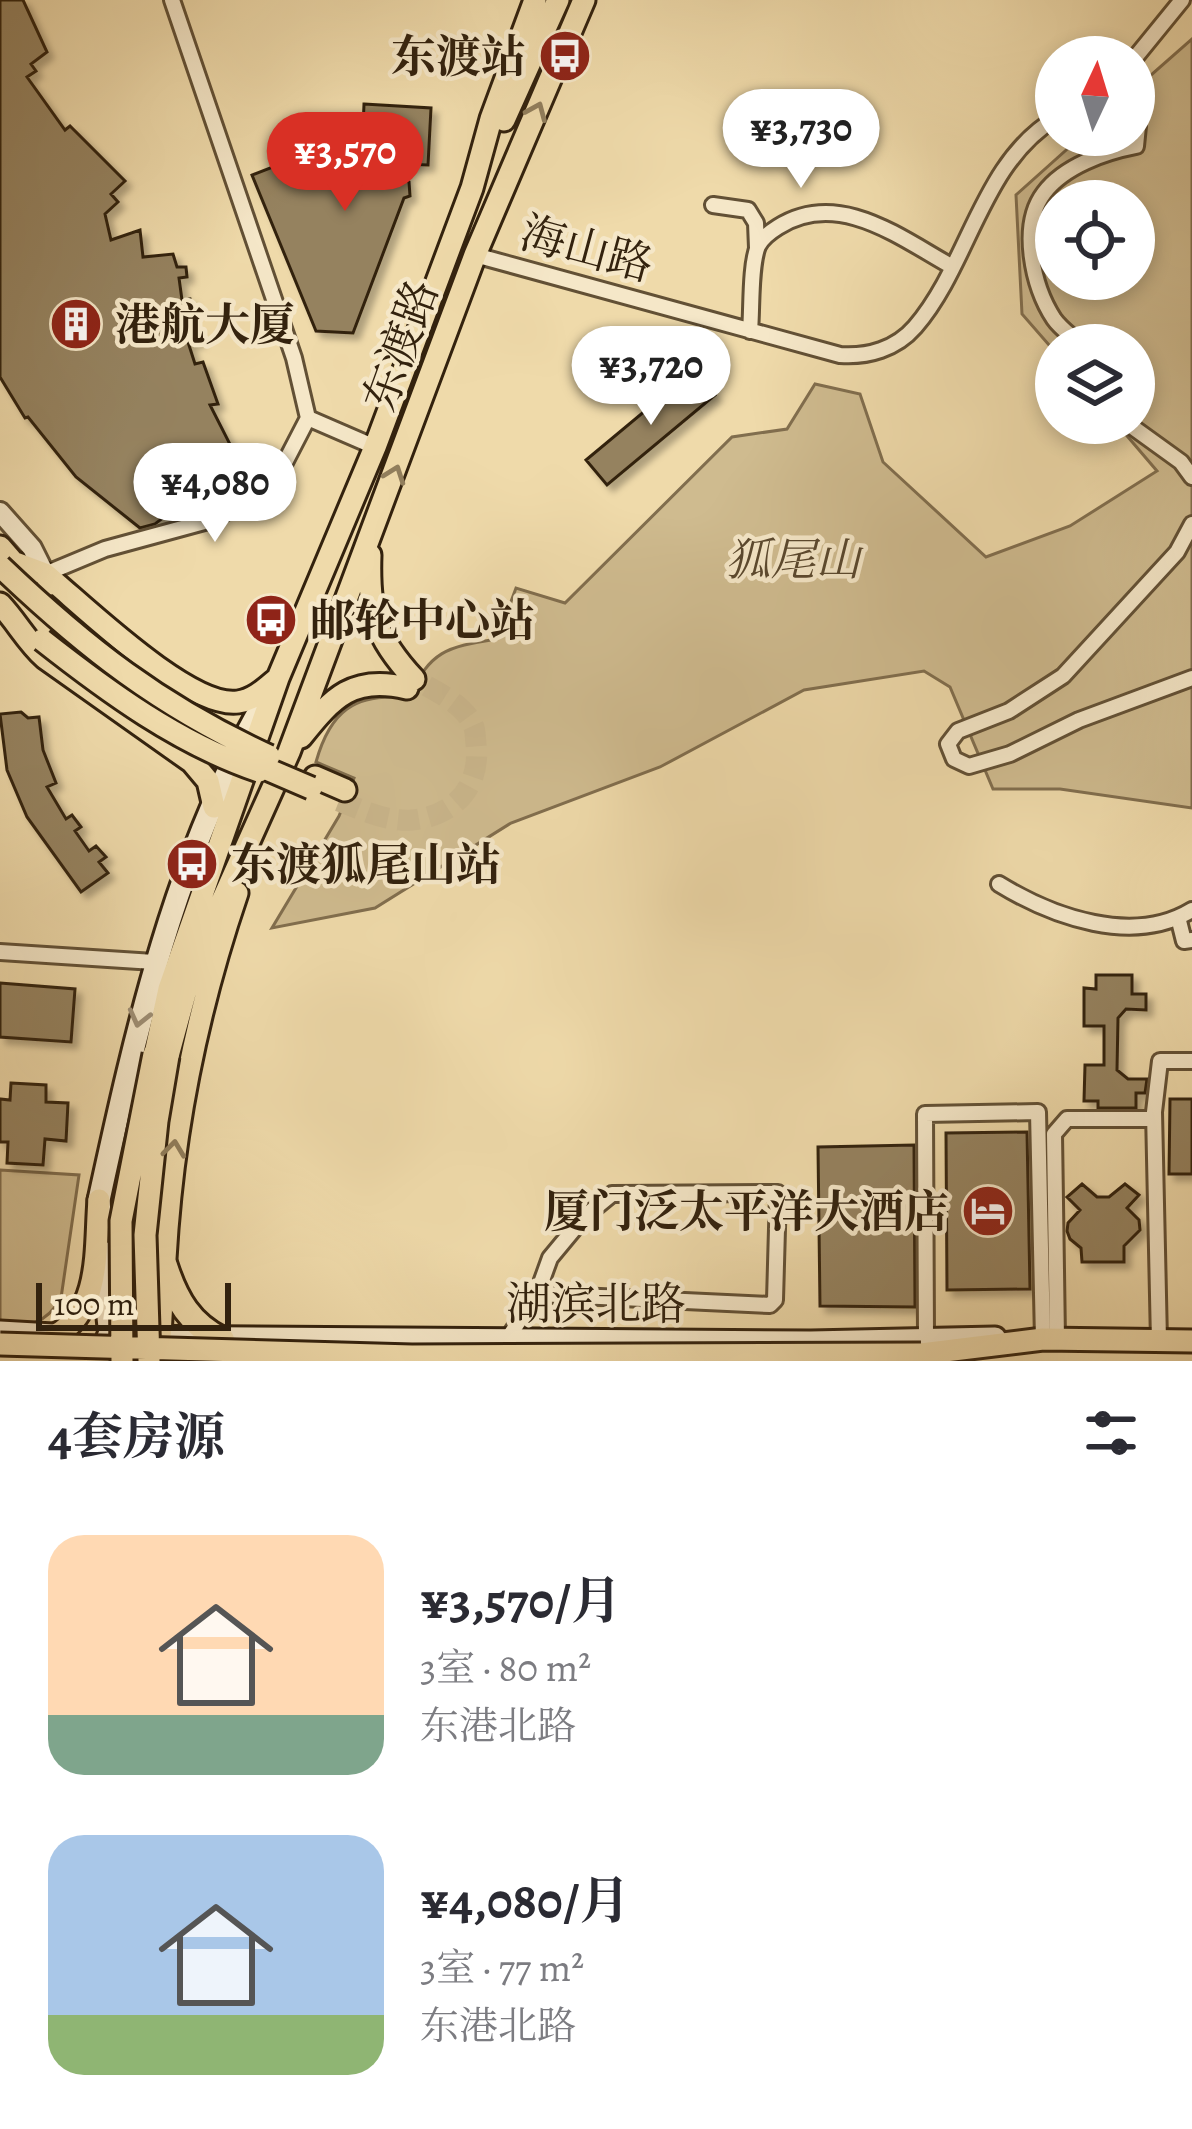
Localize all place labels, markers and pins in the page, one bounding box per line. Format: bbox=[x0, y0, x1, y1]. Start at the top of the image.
place label: 东渡站 bbox=[391, 26, 526, 88]
bus stop icon: 东渡站 bbox=[537, 28, 593, 84]
pin: ¥3,730 bbox=[703, 89, 899, 191]
pin: ¥3,570 bbox=[247, 112, 443, 214]
place label: 港航大厦 bbox=[115, 294, 295, 356]
building icon: 港航大厦 bbox=[48, 296, 104, 352]
pin: ¥3,720 bbox=[553, 326, 749, 428]
pin: ¥4,080 bbox=[117, 443, 313, 545]
place label: 邮轮中心站 bbox=[310, 590, 535, 652]
bus stop icon: 邮轮中心站 bbox=[243, 592, 299, 648]
place label: 东渡狐尾山站 bbox=[231, 834, 501, 896]
bus stop icon: 东渡狐尾山站 bbox=[164, 836, 220, 892]
place label: 厦门泛太平洋大酒店 bbox=[544, 1181, 949, 1243]
hotel icon: 厦门泛太平洋大酒店 bbox=[960, 1183, 1016, 1239]

